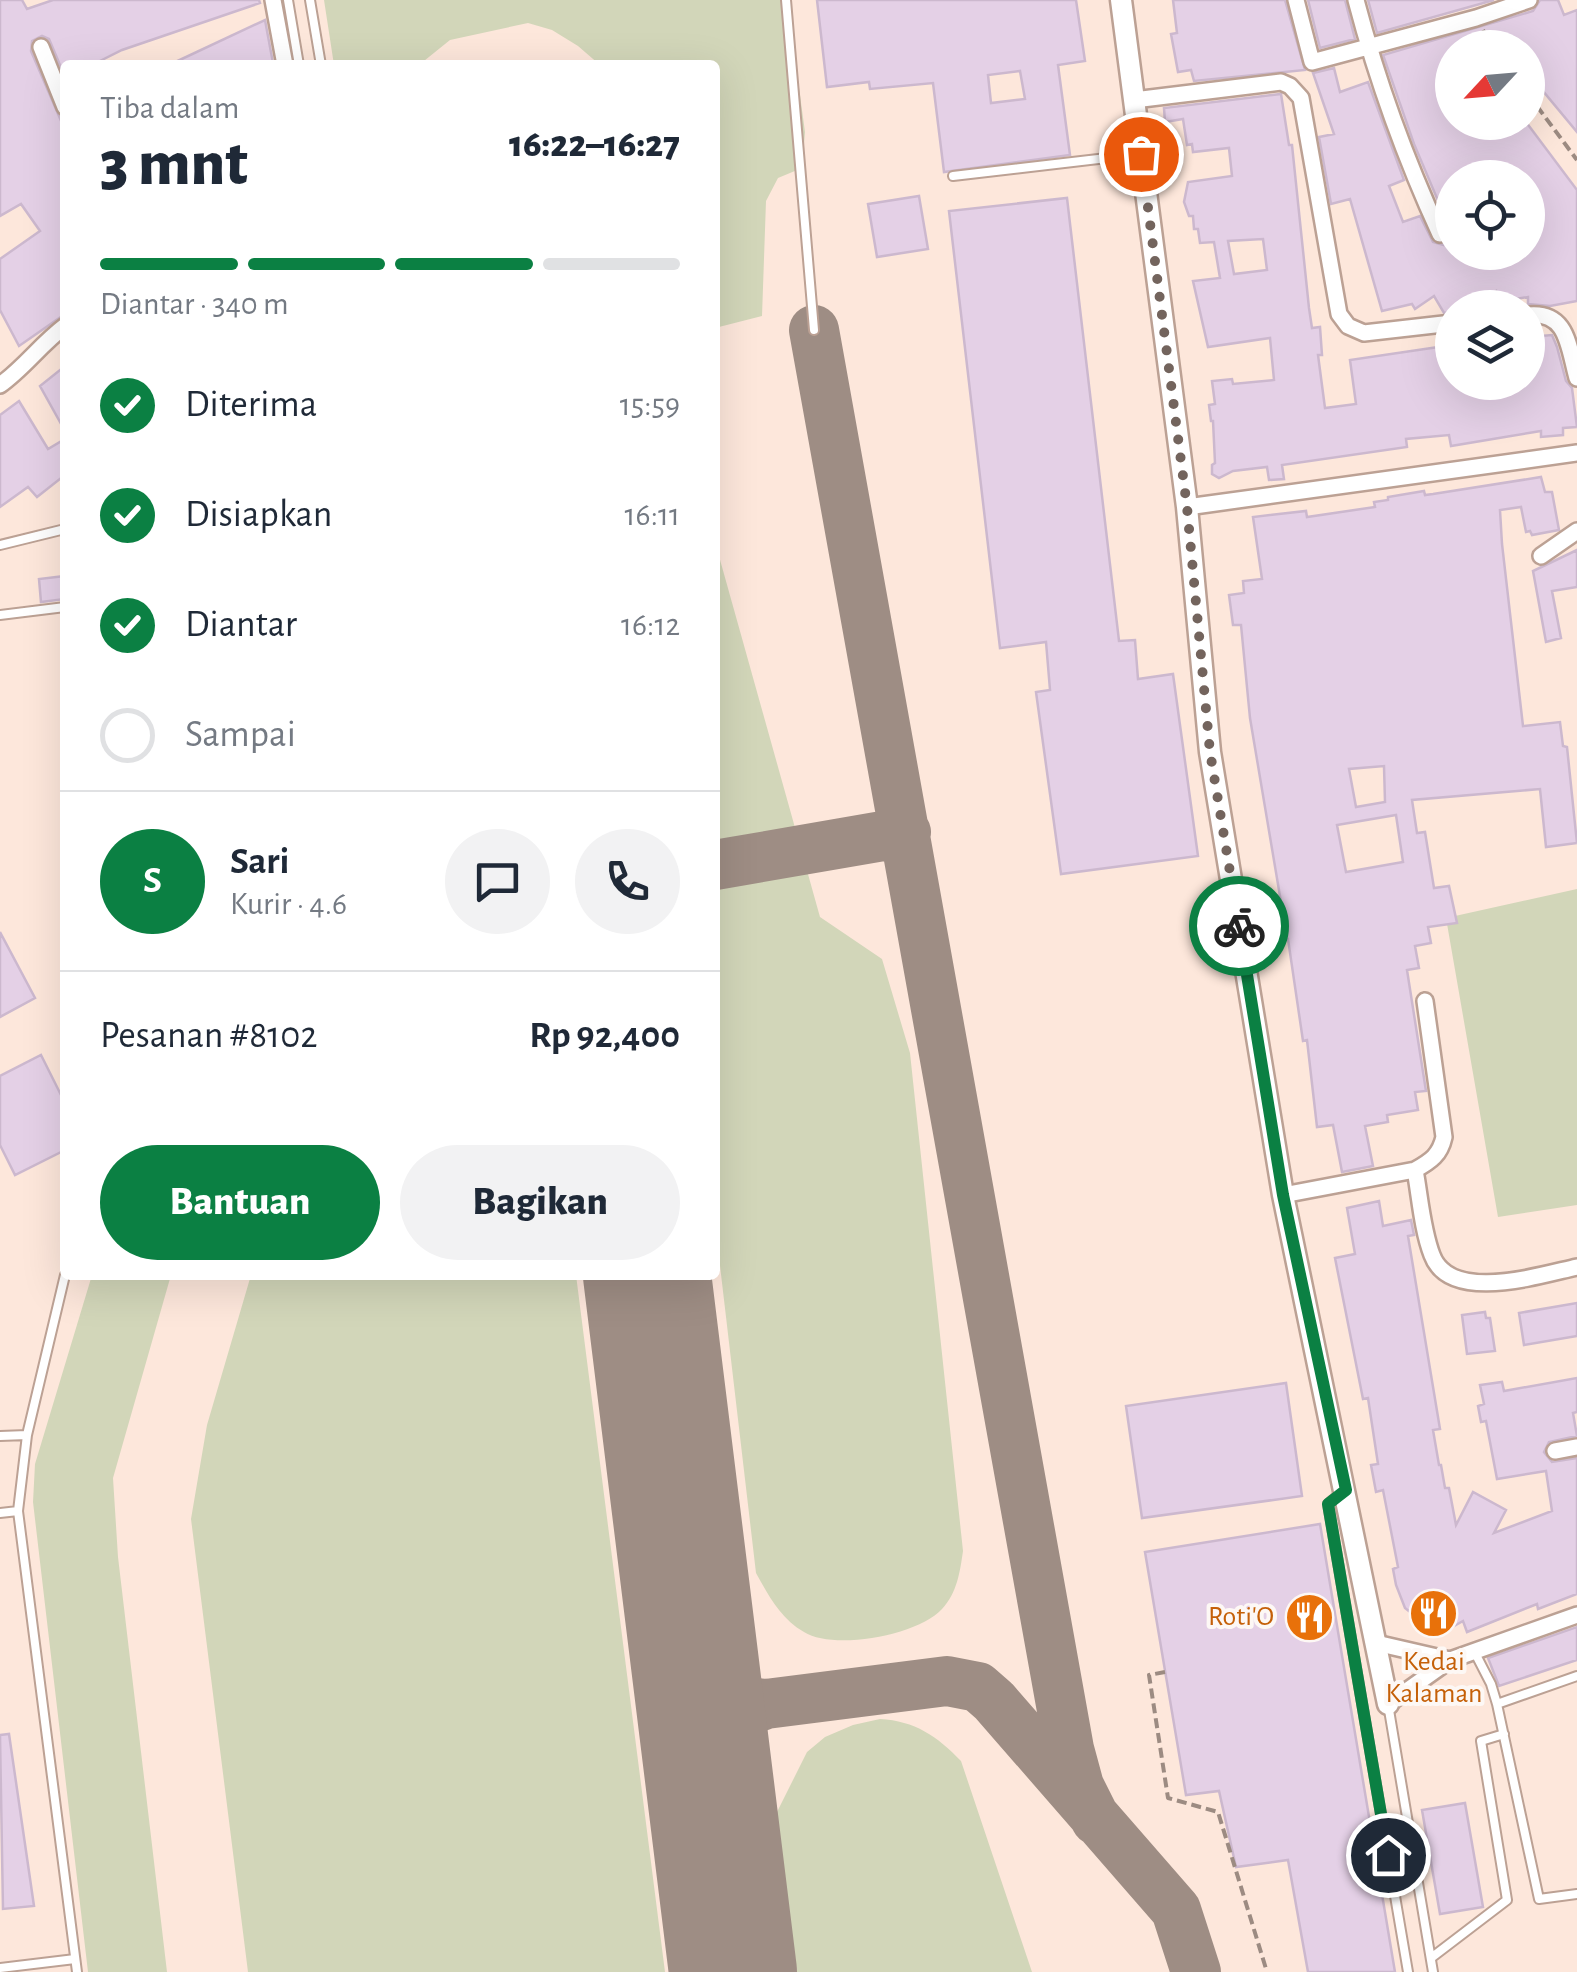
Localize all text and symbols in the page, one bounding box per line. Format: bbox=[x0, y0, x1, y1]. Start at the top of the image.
north arrow bbox=[1435, 30, 1545, 140]
map controls bbox=[1435, 30, 1545, 400]
text: Tiba dalam bbox=[100, 92, 239, 124]
pin bbox=[1099, 112, 1184, 197]
text: 16:22–16:27 bbox=[509, 126, 680, 164]
icon: bag bbox=[1114, 127, 1169, 182]
text: 3 mnt bbox=[100, 132, 248, 197]
button: locate bbox=[1435, 160, 1545, 270]
text: Diantar · 340 m bbox=[100, 288, 289, 320]
button: layers bbox=[1435, 290, 1545, 400]
icon: check bbox=[100, 378, 155, 433]
text: Diterima bbox=[185, 386, 317, 424]
text: 15:59 bbox=[620, 389, 680, 421]
icon: check bbox=[100, 488, 155, 543]
text: Disiapkan bbox=[185, 496, 332, 534]
text: 16:11 bbox=[625, 499, 680, 531]
icon: check bbox=[100, 598, 155, 653]
text: Diantar bbox=[185, 606, 297, 644]
text: 16:12 bbox=[621, 609, 680, 641]
text: Sampai bbox=[185, 716, 296, 754]
button: chat bbox=[445, 829, 550, 934]
button: phone bbox=[575, 829, 680, 934]
text: Sari bbox=[230, 843, 290, 881]
text: S bbox=[143, 862, 162, 900]
courier bbox=[1189, 876, 1289, 976]
text: Kurir · 4.6 bbox=[230, 888, 347, 920]
icon: bike bbox=[1212, 899, 1267, 954]
text: Pesanan #8102 bbox=[100, 1017, 318, 1055]
text: Rp 92,400 bbox=[529, 1017, 680, 1055]
button: Bantuan bbox=[100, 1145, 380, 1260]
button: Bagikan bbox=[400, 1145, 680, 1260]
restaurant icon: Kedai Kalaman bbox=[1408, 1588, 1460, 1640]
restaurant icon: Roti'O bbox=[1283, 1591, 1335, 1643]
place label: Roti'O bbox=[1208, 1603, 1274, 1631]
place label: Kedai Kalaman bbox=[1385, 1648, 1483, 1708]
pin bbox=[1346, 1813, 1431, 1898]
icon: home bbox=[1361, 1828, 1416, 1883]

